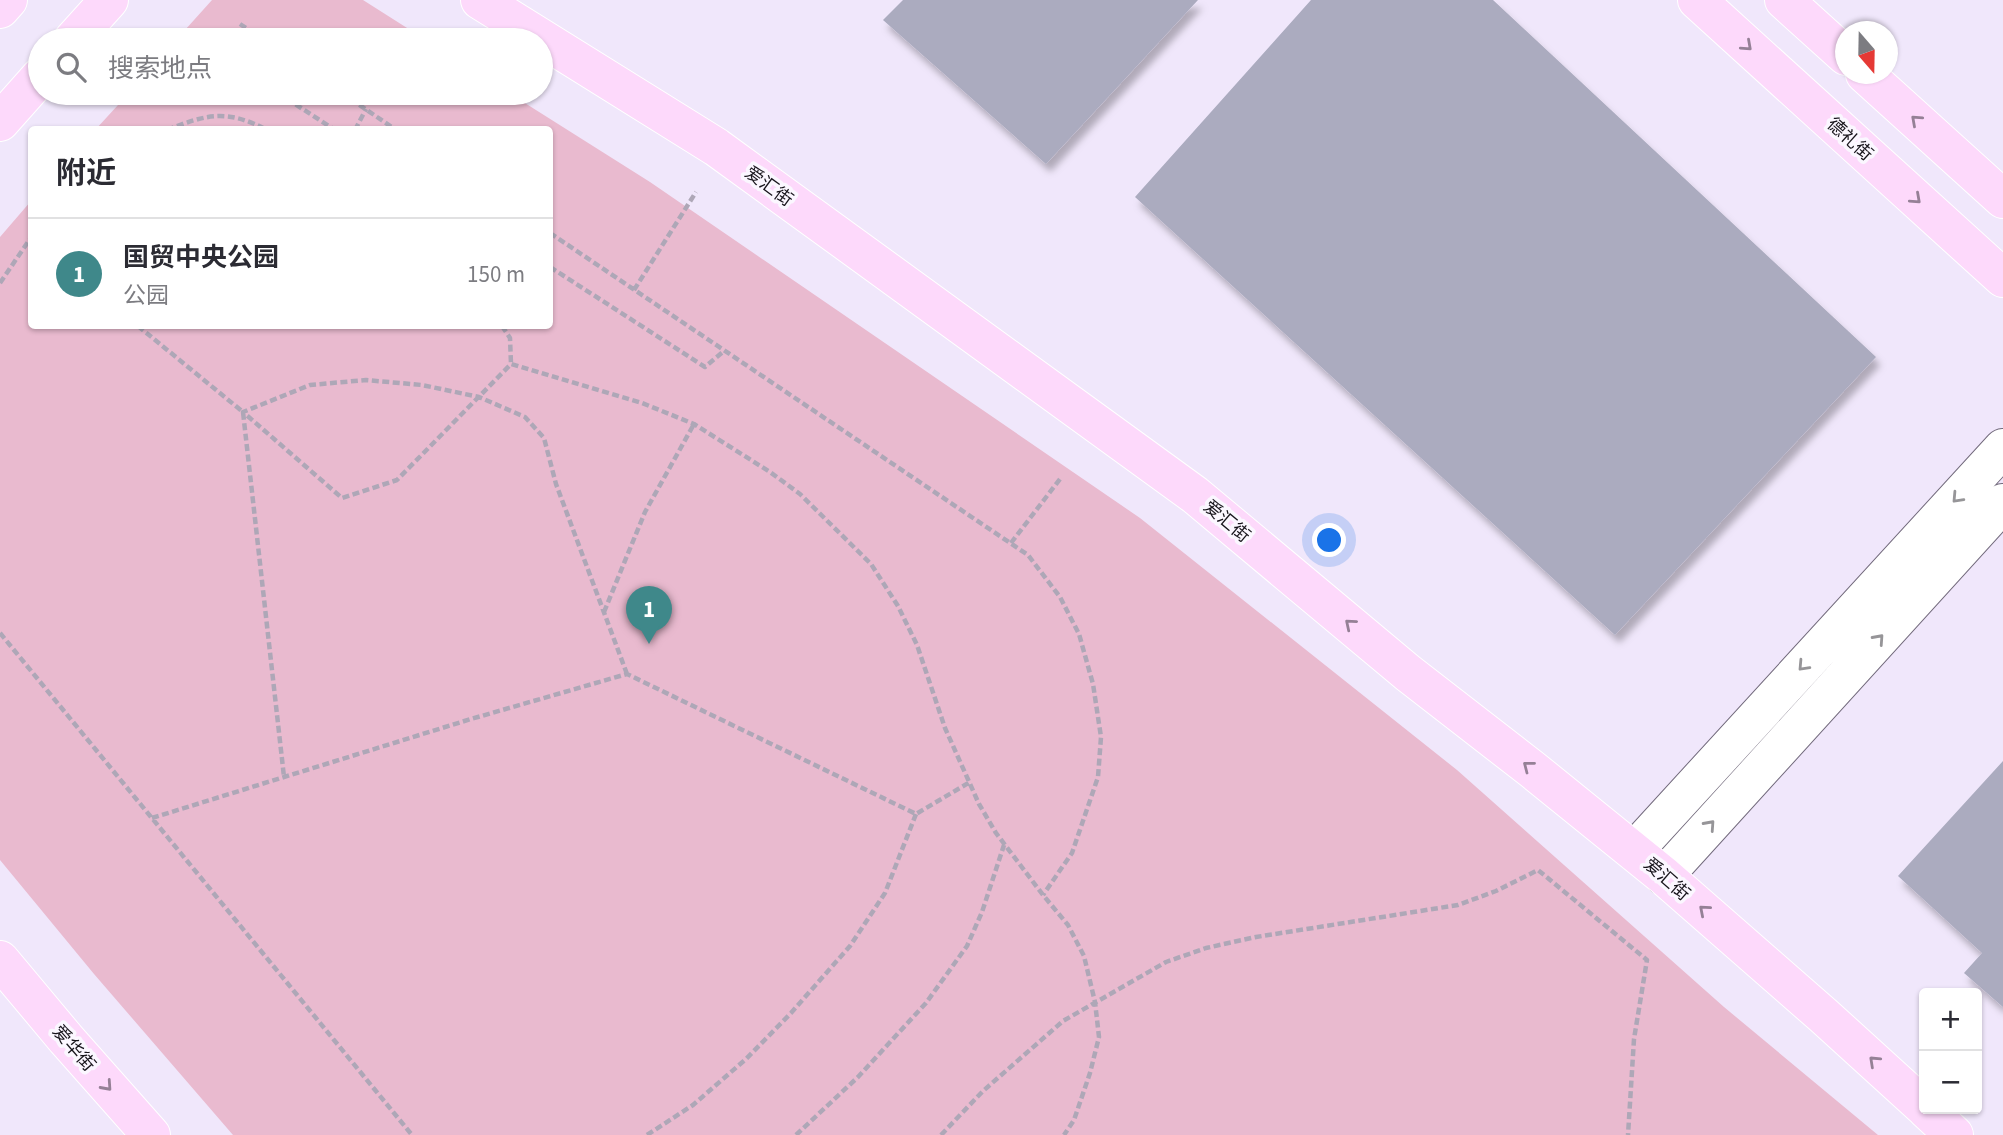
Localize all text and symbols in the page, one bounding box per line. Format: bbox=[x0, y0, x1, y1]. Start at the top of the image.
north arrow bbox=[1835, 21, 1898, 84]
search box bbox=[28, 28, 553, 105]
one-way arrow bbox=[1739, 38, 1752, 50]
icon: search bbox=[52, 48, 90, 86]
text: 搜索地点 bbox=[108, 50, 212, 87]
street label: 德礼街 bbox=[1821, 112, 1878, 167]
one-way arrow bbox=[1911, 116, 1924, 128]
text: 附近 bbox=[56, 152, 116, 195]
street label: 爱汇街 bbox=[740, 160, 798, 212]
one-way arrow bbox=[1908, 191, 1921, 203]
text: 国贸中央公园 bbox=[123, 239, 279, 276]
text: 1 bbox=[73, 258, 85, 291]
text: 150 m bbox=[467, 258, 525, 291]
text: 公园 bbox=[123, 279, 169, 312]
one-way arrow bbox=[1953, 490, 1965, 503]
street label: 爱汇街 bbox=[1198, 494, 1255, 548]
your location bbox=[1312, 523, 1346, 557]
pin: 1 bbox=[626, 586, 672, 644]
one-way arrow bbox=[1345, 620, 1357, 633]
one-way arrow bbox=[1871, 634, 1884, 647]
one-way arrow bbox=[1799, 658, 1811, 671]
one-way arrow bbox=[1523, 762, 1535, 775]
one-way arrow bbox=[1702, 820, 1714, 833]
street label: 爱汇街 bbox=[1638, 852, 1695, 907]
one-way arrow bbox=[1699, 906, 1712, 918]
map controls bbox=[1919, 988, 1982, 1114]
button: + bbox=[1919, 988, 1982, 1051]
street label: 爱华街 bbox=[46, 1020, 101, 1077]
button: − bbox=[1919, 1051, 1982, 1114]
one-way arrow bbox=[1869, 1057, 1882, 1069]
one-way arrow bbox=[99, 1078, 112, 1091]

